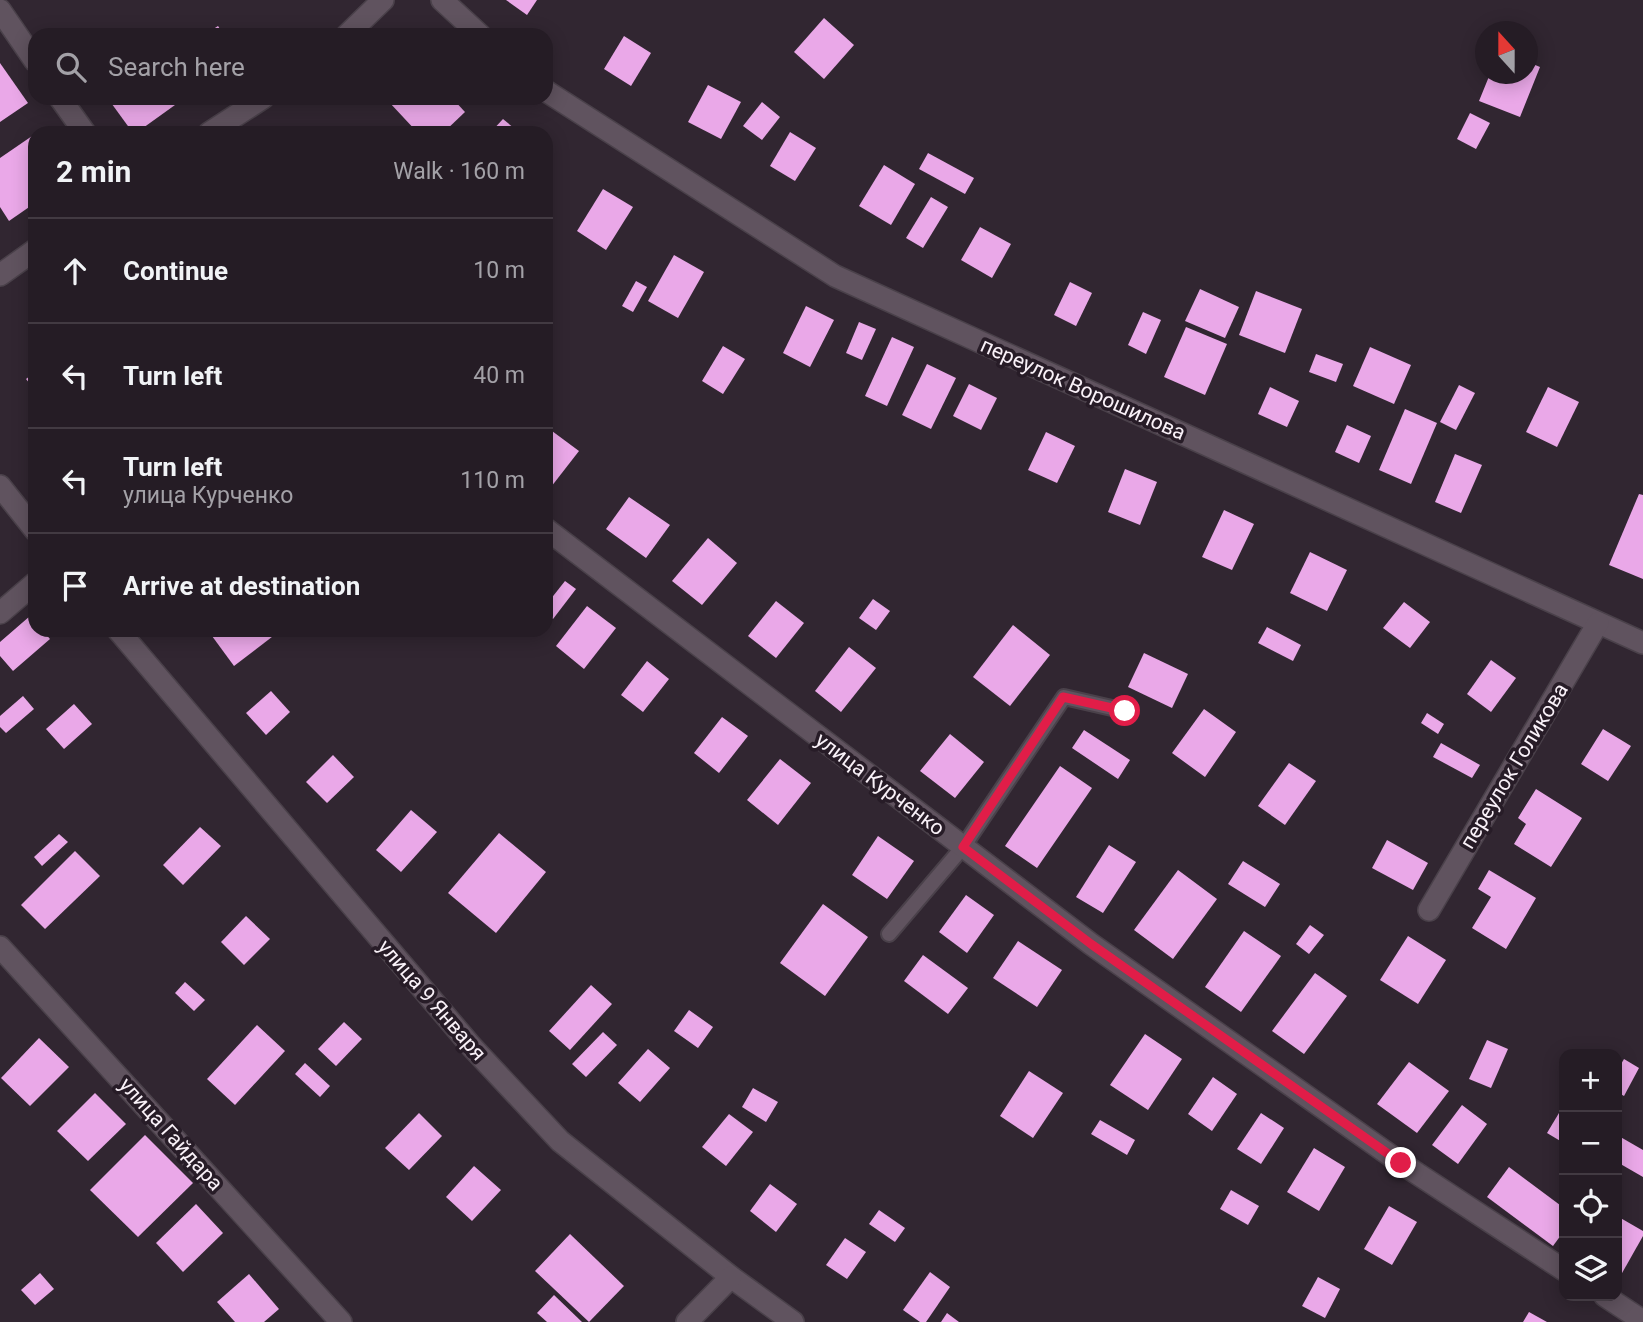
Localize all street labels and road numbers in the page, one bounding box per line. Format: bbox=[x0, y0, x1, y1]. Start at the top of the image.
street label: переулок Ворошилова bbox=[977, 333, 1189, 445]
street label: переулок Голикова bbox=[1455, 679, 1573, 853]
street label: улица Курченко bbox=[811, 728, 949, 840]
street label: улица 9 Января bbox=[373, 935, 491, 1065]
street label: улица Гайдара bbox=[114, 1073, 228, 1195]

